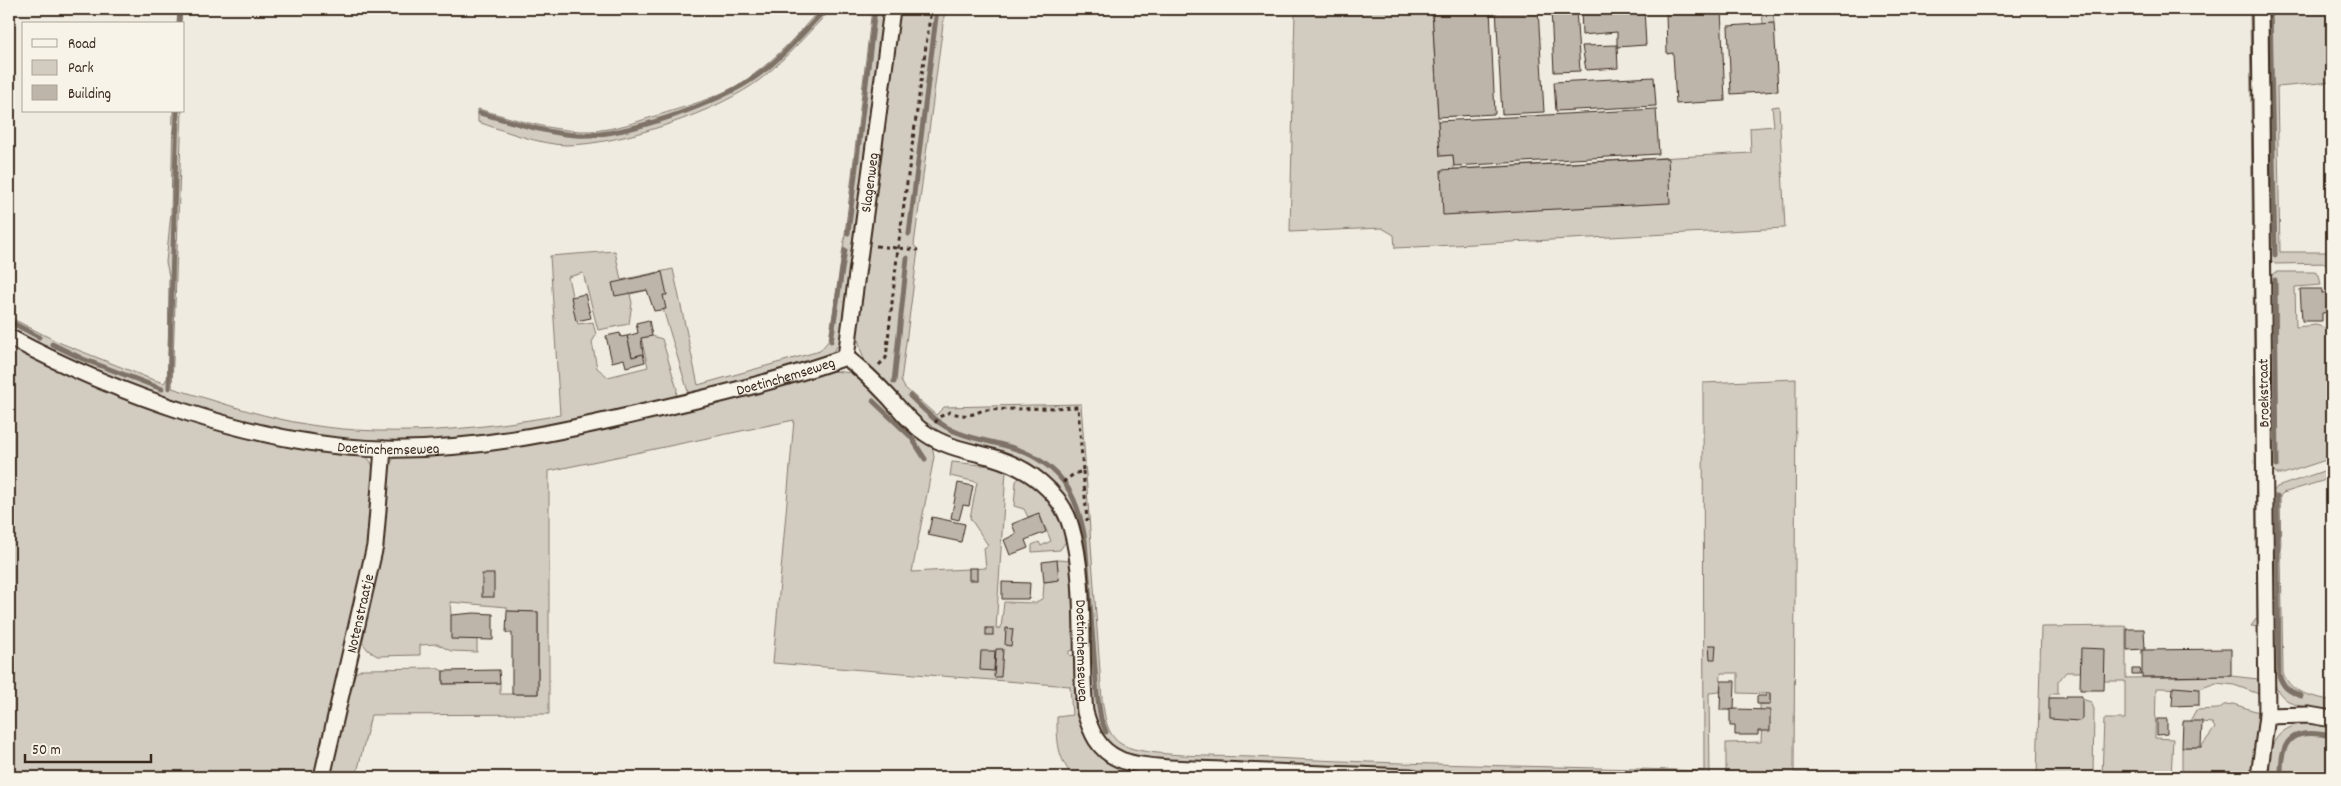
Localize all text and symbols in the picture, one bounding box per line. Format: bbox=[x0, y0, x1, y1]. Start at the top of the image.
legend bbox=[22, 22, 185, 112]
text: Road bbox=[68, 34, 96, 56]
text: Park bbox=[68, 58, 94, 80]
text: Building bbox=[68, 84, 111, 106]
street label: Slagenweg bbox=[856, 151, 886, 214]
street label: Doetinchemseweg bbox=[734, 353, 838, 403]
street label: Broekstraat bbox=[2253, 358, 2277, 428]
street label: Doetinchemseweg bbox=[336, 437, 440, 462]
street label: Notenstraatje bbox=[342, 571, 381, 656]
street label: Doetinchemseweg bbox=[1068, 599, 1093, 702]
scale bar bbox=[25, 731, 151, 763]
text: 50 m bbox=[32, 740, 61, 762]

